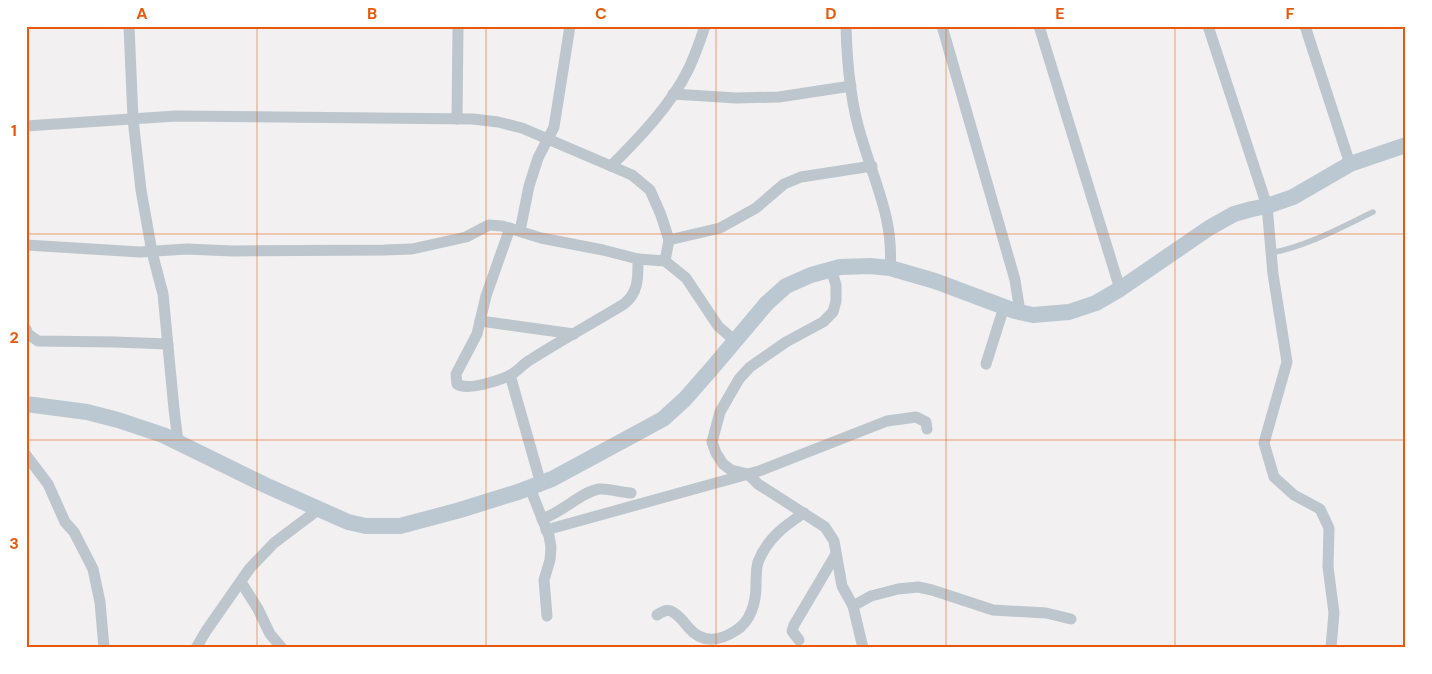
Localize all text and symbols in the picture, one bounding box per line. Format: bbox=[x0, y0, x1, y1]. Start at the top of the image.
text: A bbox=[136, 3, 148, 24]
text: B bbox=[367, 3, 377, 24]
text: C bbox=[595, 3, 607, 24]
text: D bbox=[825, 3, 837, 24]
text: E bbox=[1055, 3, 1065, 24]
text: F bbox=[1286, 3, 1295, 24]
text: 1 bbox=[11, 120, 17, 141]
text: 2 bbox=[9, 327, 19, 348]
text: 3 bbox=[9, 533, 19, 554]

